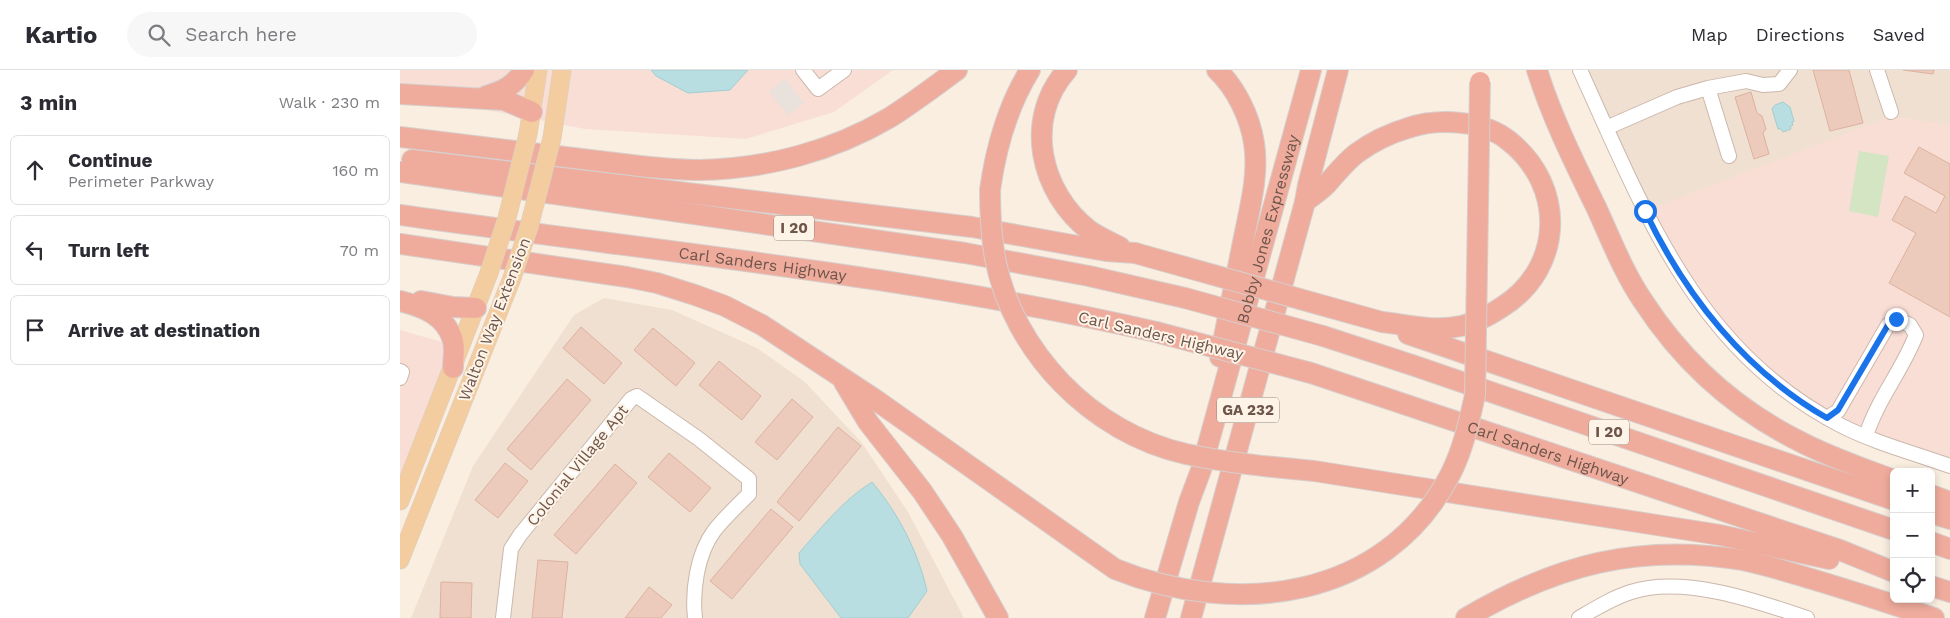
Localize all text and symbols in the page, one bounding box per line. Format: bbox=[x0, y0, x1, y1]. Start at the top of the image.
search box bbox=[127, 12, 477, 57]
text: Kartio bbox=[25, 21, 97, 49]
icon: search bbox=[145, 21, 173, 49]
text: Search here bbox=[185, 23, 297, 46]
text: Map bbox=[1691, 24, 1728, 45]
text: Directions bbox=[1756, 24, 1845, 45]
text: Saved bbox=[1873, 24, 1925, 45]
text: 3 min bbox=[20, 90, 77, 115]
text: Walk · 230 m bbox=[279, 93, 380, 112]
street label: Bobby Jones Expressway bbox=[1233, 132, 1303, 326]
text: Continue bbox=[68, 149, 152, 172]
icon: ahead bbox=[21, 156, 49, 184]
text: 160 m bbox=[332, 161, 379, 180]
text: Perimeter Parkway bbox=[68, 172, 214, 191]
route start bbox=[1634, 200, 1657, 223]
road number: I 20 bbox=[774, 216, 814, 240]
street label: Walton Way Extension bbox=[455, 235, 534, 403]
icon: left bbox=[21, 236, 49, 264]
text: Turn left bbox=[68, 239, 149, 262]
text: 70 m bbox=[340, 241, 379, 260]
street label: Carl Sanders Highway bbox=[678, 243, 849, 285]
street label: Carl Sanders Highway bbox=[1076, 307, 1246, 364]
route end bbox=[1885, 308, 1908, 331]
icon: arrive bbox=[21, 316, 49, 344]
text: Arrive at destination bbox=[68, 319, 260, 342]
road number: GA 232 bbox=[1217, 398, 1279, 422]
street label: Colonial Village Apt bbox=[523, 401, 632, 530]
street label: Carl Sanders Highway bbox=[1465, 417, 1632, 489]
road number: I 20 bbox=[1589, 420, 1629, 444]
map controls bbox=[1890, 468, 1935, 603]
button: + bbox=[1890, 468, 1935, 513]
button: − bbox=[1890, 513, 1935, 558]
button: locate bbox=[1890, 558, 1935, 603]

